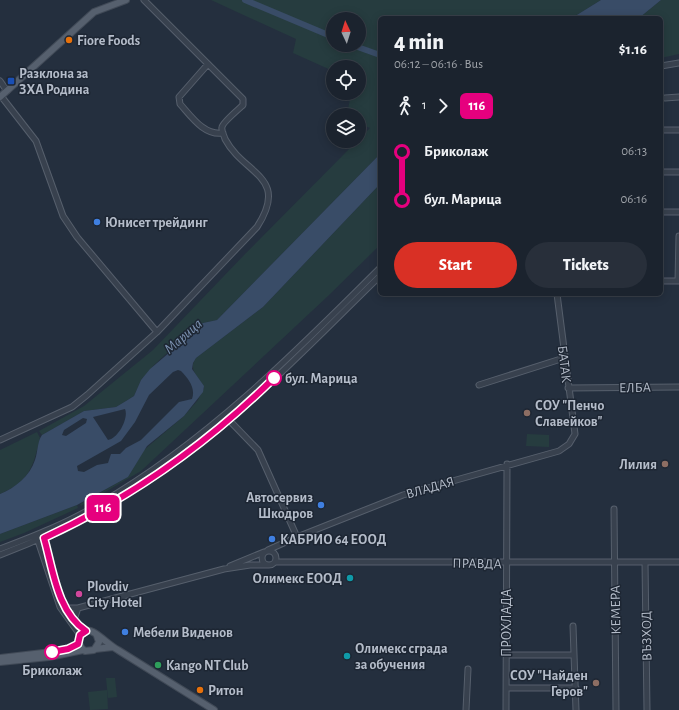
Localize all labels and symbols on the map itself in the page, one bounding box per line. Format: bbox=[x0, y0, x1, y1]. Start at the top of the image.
north arrow bbox=[326, 12, 366, 52]
place label: Fiore Foods bbox=[77, 34, 140, 48]
marker: Fiore Foods bbox=[64, 35, 74, 45]
place label: Разклона за ЗХА Родина bbox=[19, 67, 90, 97]
marker: Разклона за ЗХА Родина bbox=[6, 76, 16, 86]
place label: Юнисет трейдинг bbox=[105, 216, 209, 230]
marker: Юнисет трейдинг bbox=[92, 217, 102, 227]
water label: Марица bbox=[161, 316, 205, 357]
street label: БАТАК bbox=[555, 345, 573, 384]
marker: бул. Марица bbox=[266, 370, 282, 386]
place label: бул. Марица bbox=[285, 372, 358, 386]
street label: ЕЛБА bbox=[619, 381, 651, 395]
place label: СОУ "Пенчо Славейков" bbox=[535, 399, 604, 429]
marker: СОУ "Пенчо Славейков" bbox=[522, 408, 532, 418]
place label: Лилия bbox=[619, 458, 657, 472]
marker: Лилия bbox=[660, 459, 670, 469]
street label: ВЛАДАЯ bbox=[405, 474, 456, 502]
place label: Автосервиз Шкодров bbox=[246, 491, 313, 521]
line badge: 116 bbox=[80, 495, 126, 521]
marker: Автосервиз Шкодров bbox=[316, 500, 326, 510]
place label: КАБРИО 64 ЕООД bbox=[280, 533, 387, 547]
marker: КАБРИО 64 ЕООД bbox=[267, 534, 277, 544]
street label: ПРАВДА bbox=[452, 557, 502, 571]
place label: Олимекс ЕООД bbox=[253, 572, 342, 586]
marker: Олимекс ЕООД bbox=[345, 573, 355, 583]
place label: Plovdiv City Hotel bbox=[87, 580, 142, 610]
street label: КЕМЕРА bbox=[609, 585, 623, 635]
marker: Plovdiv City Hotel bbox=[74, 589, 84, 599]
street label: ПРОХЛАДА bbox=[500, 589, 514, 657]
street label: ВЪЗХОД bbox=[640, 611, 654, 661]
place label: Мебели Виденов bbox=[133, 626, 233, 640]
marker: Мебели Виденов bbox=[120, 627, 130, 637]
place label: Олимекс сграда за обучения bbox=[355, 642, 448, 672]
marker: Бриколаж bbox=[44, 644, 60, 660]
marker: Олимекс сграда за обучения bbox=[342, 651, 352, 661]
place label: Kango NT Club bbox=[166, 659, 248, 673]
marker: Kango NT Club bbox=[153, 660, 163, 670]
place label: Бриколаж bbox=[22, 664, 82, 678]
place label: СОУ "Найден Геров" bbox=[510, 669, 588, 699]
marker: СОУ "Найден Геров" bbox=[591, 678, 601, 688]
place label: Ритон bbox=[208, 684, 243, 698]
marker: Ритон bbox=[195, 685, 205, 695]

